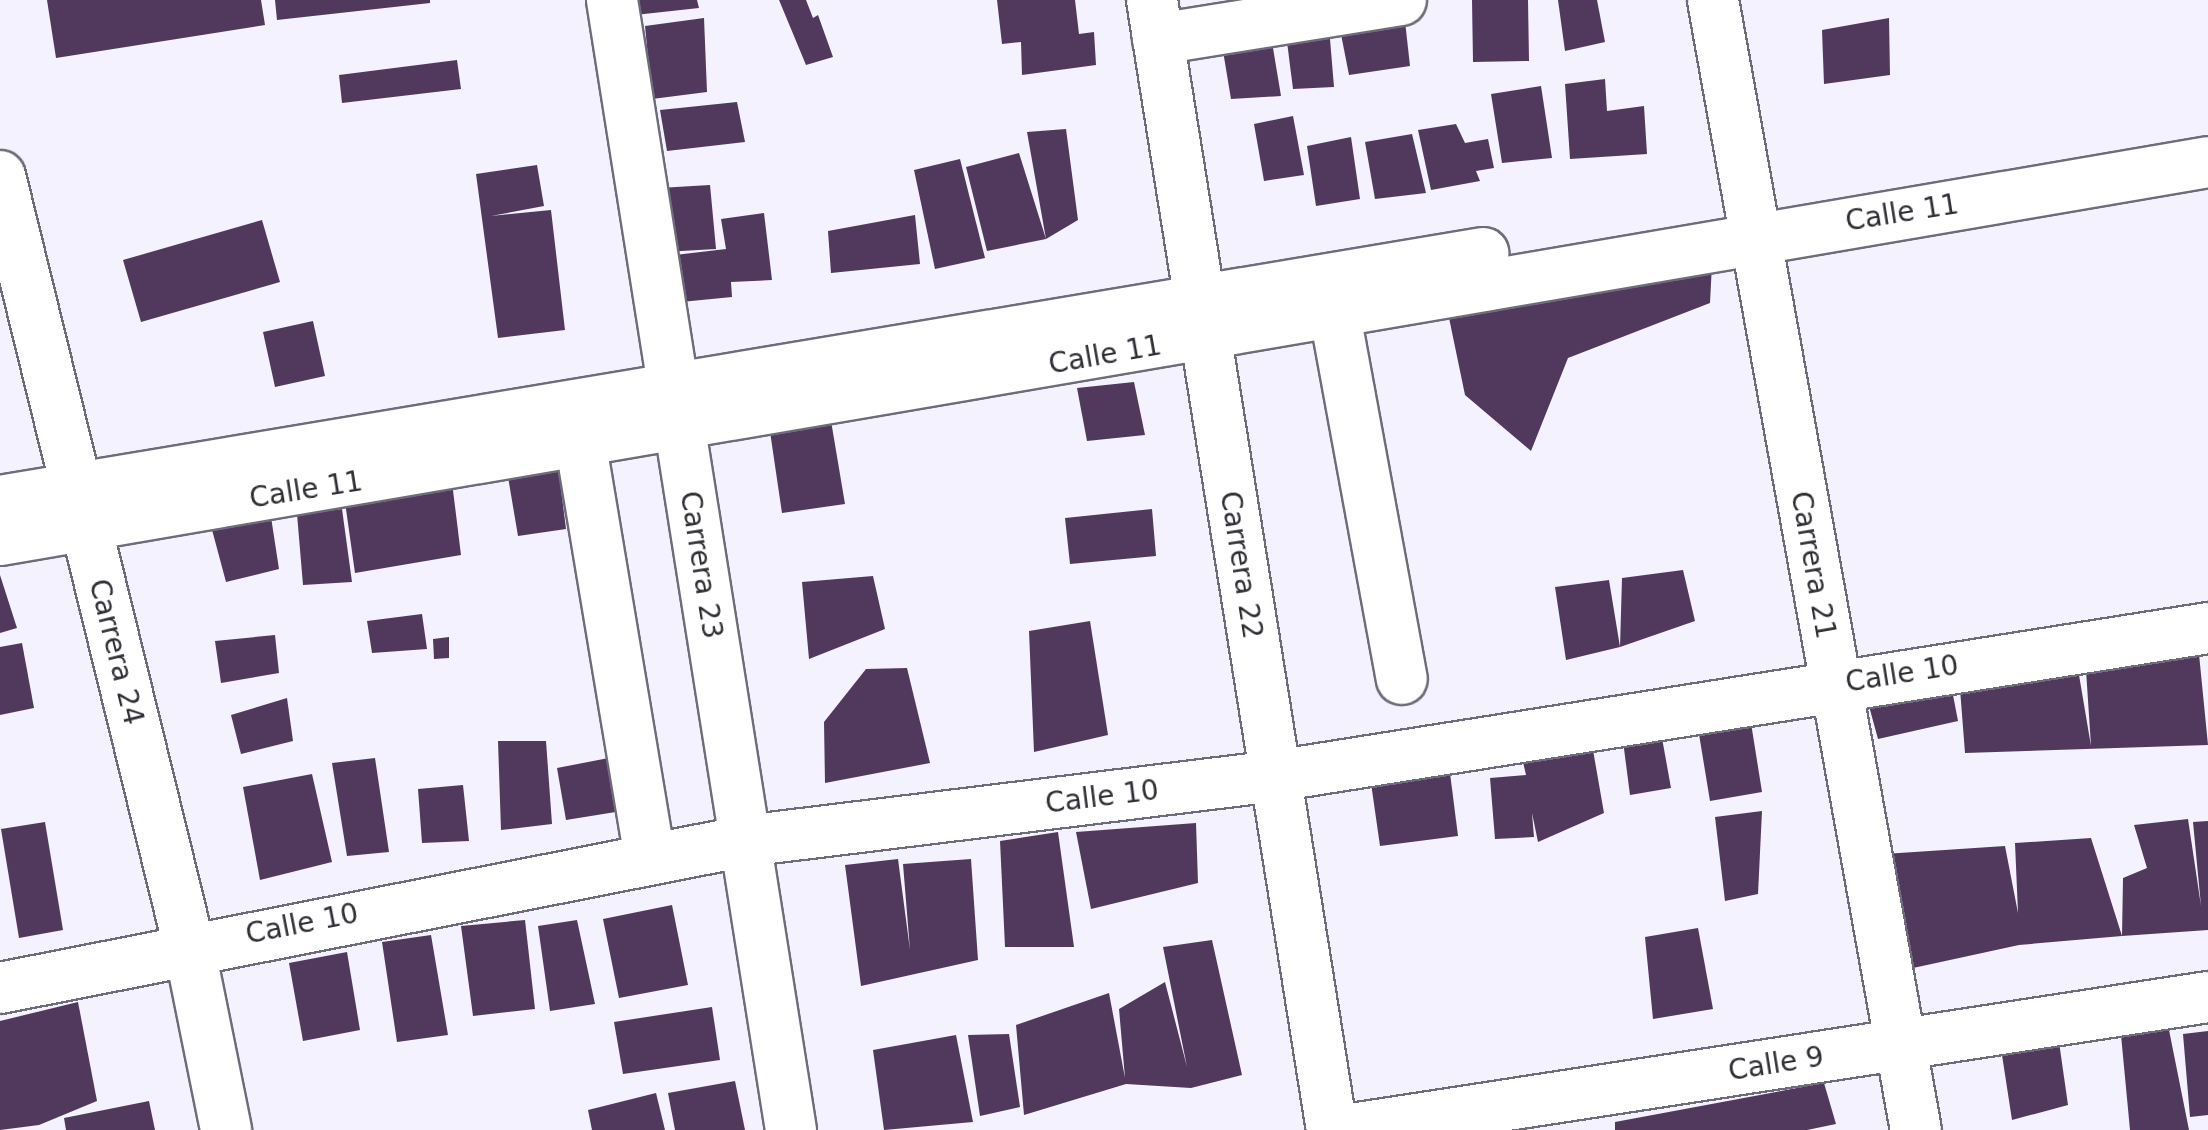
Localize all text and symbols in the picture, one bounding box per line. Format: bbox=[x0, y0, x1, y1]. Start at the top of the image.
street label: Calle 11 bbox=[1843, 187, 1961, 239]
street label: Calle 11 bbox=[1046, 329, 1164, 381]
street label: Calle 11 bbox=[247, 464, 365, 516]
street label: Carrera 23 bbox=[673, 489, 729, 641]
street label: Carrera 22 bbox=[1213, 489, 1269, 641]
street label: Carrera 21 bbox=[1784, 489, 1842, 641]
street label: Carrera 24 bbox=[82, 576, 150, 728]
street label: Calle 10 bbox=[1843, 648, 1961, 700]
street label: Calle 10 bbox=[1043, 773, 1161, 821]
street label: Calle 10 bbox=[243, 897, 361, 951]
street label: Calle 9 bbox=[1726, 1040, 1826, 1088]

